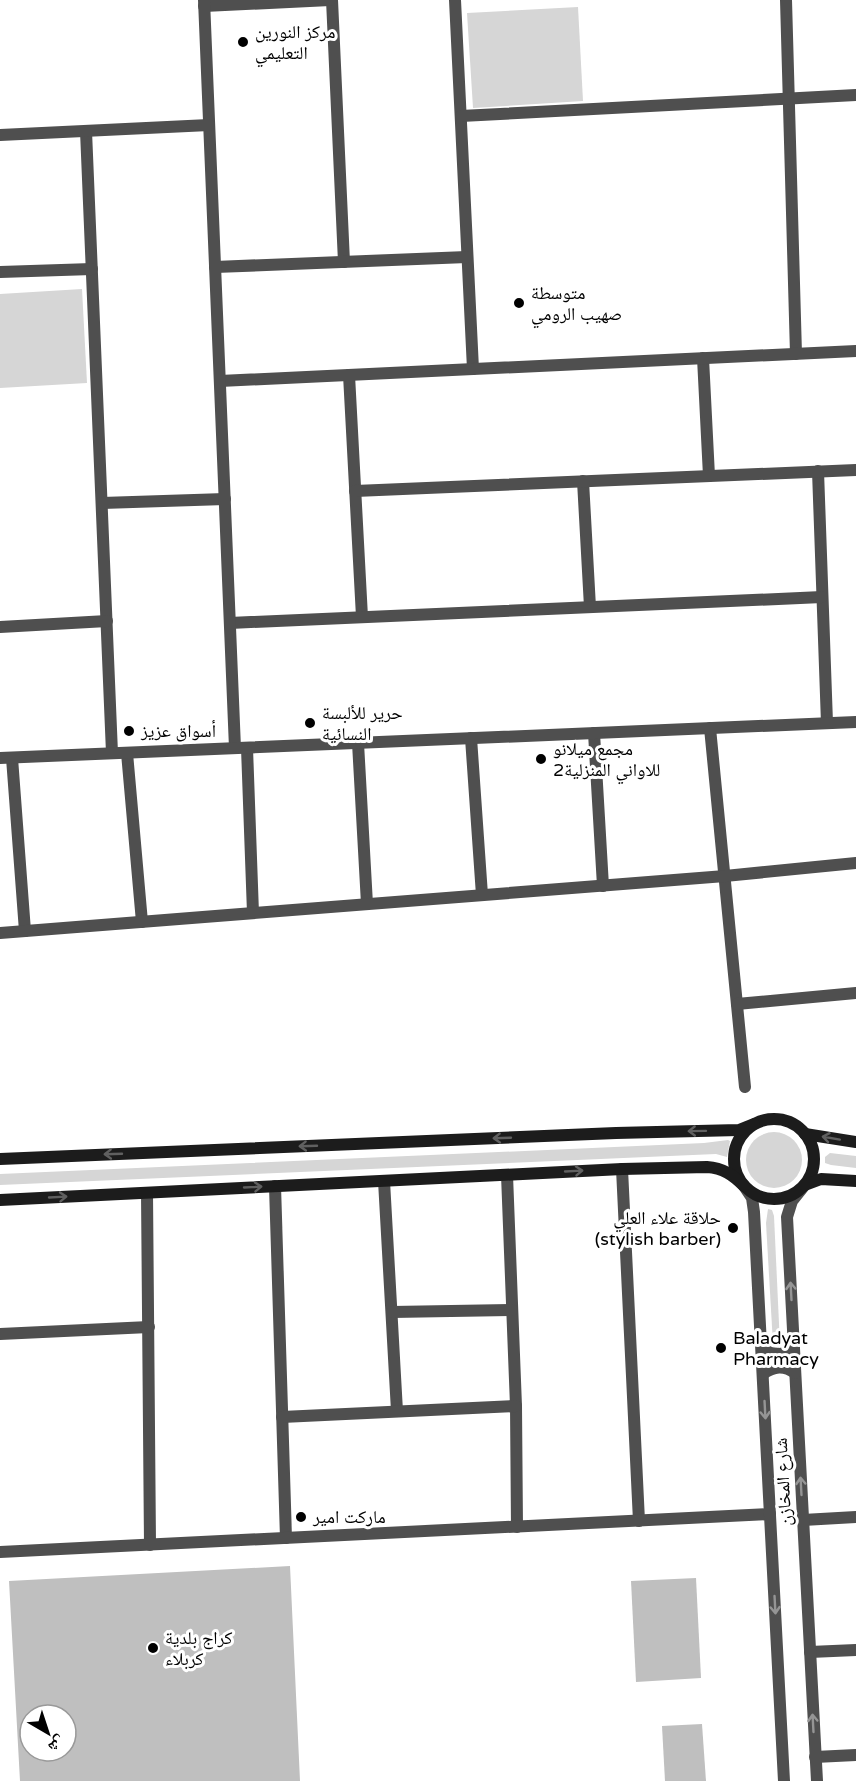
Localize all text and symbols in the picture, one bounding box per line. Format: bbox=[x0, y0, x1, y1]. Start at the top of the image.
place label: مركز النورين التعليمي bbox=[255, 21, 335, 68]
marker: مركز النورين التعليمي bbox=[236, 35, 250, 49]
place label: متوسطة صهيب الرومي bbox=[531, 282, 622, 329]
marker: متوسطة صهيب الرومي bbox=[512, 296, 526, 310]
place label: حرير للألبسة النسائية bbox=[322, 702, 403, 745]
marker: حرير للألبسة النسائية bbox=[303, 716, 317, 730]
place label: أسواق عزيز bbox=[140, 720, 216, 742]
marker: أسواق عزيز bbox=[122, 724, 136, 738]
place label: مجمع ميلانو للاواني المنزلية2 bbox=[553, 738, 660, 785]
marker: مجمع ميلانو للاواني المنزلية2 bbox=[534, 752, 548, 766]
one-way arrow bbox=[688, 1125, 708, 1137]
one-way arrow bbox=[493, 1132, 513, 1143]
one-way arrow bbox=[821, 1132, 841, 1143]
one-way arrow bbox=[298, 1140, 318, 1152]
one-way arrow bbox=[103, 1149, 123, 1160]
one-way arrow bbox=[563, 1166, 583, 1177]
one-way arrow bbox=[243, 1182, 263, 1193]
one-way arrow bbox=[48, 1192, 68, 1203]
place label: حلاقة علاء العلي (stylish barber) bbox=[595, 1207, 721, 1250]
marker: حلاقة علاء العلي (stylish barber) bbox=[726, 1221, 740, 1235]
one-way arrow bbox=[785, 1282, 796, 1302]
place label: Baladyat Pharmacy bbox=[733, 1327, 819, 1370]
marker: Baladyat Pharmacy bbox=[714, 1341, 728, 1355]
one-way arrow bbox=[759, 1400, 770, 1419]
street label: شارع المخازن bbox=[770, 1437, 796, 1527]
one-way arrow bbox=[795, 1476, 806, 1496]
place label: ماركت امير bbox=[312, 1506, 386, 1528]
marker: ماركت امير bbox=[294, 1510, 308, 1524]
one-way arrow bbox=[770, 1594, 781, 1614]
place label: كراج بلدية كربلاء bbox=[165, 1627, 233, 1670]
marker: كراج بلدية كربلاء bbox=[146, 1641, 160, 1655]
north arrow bbox=[18, 1703, 78, 1763]
one-way arrow bbox=[808, 1713, 819, 1733]
text: ش bbox=[44, 1731, 70, 1757]

